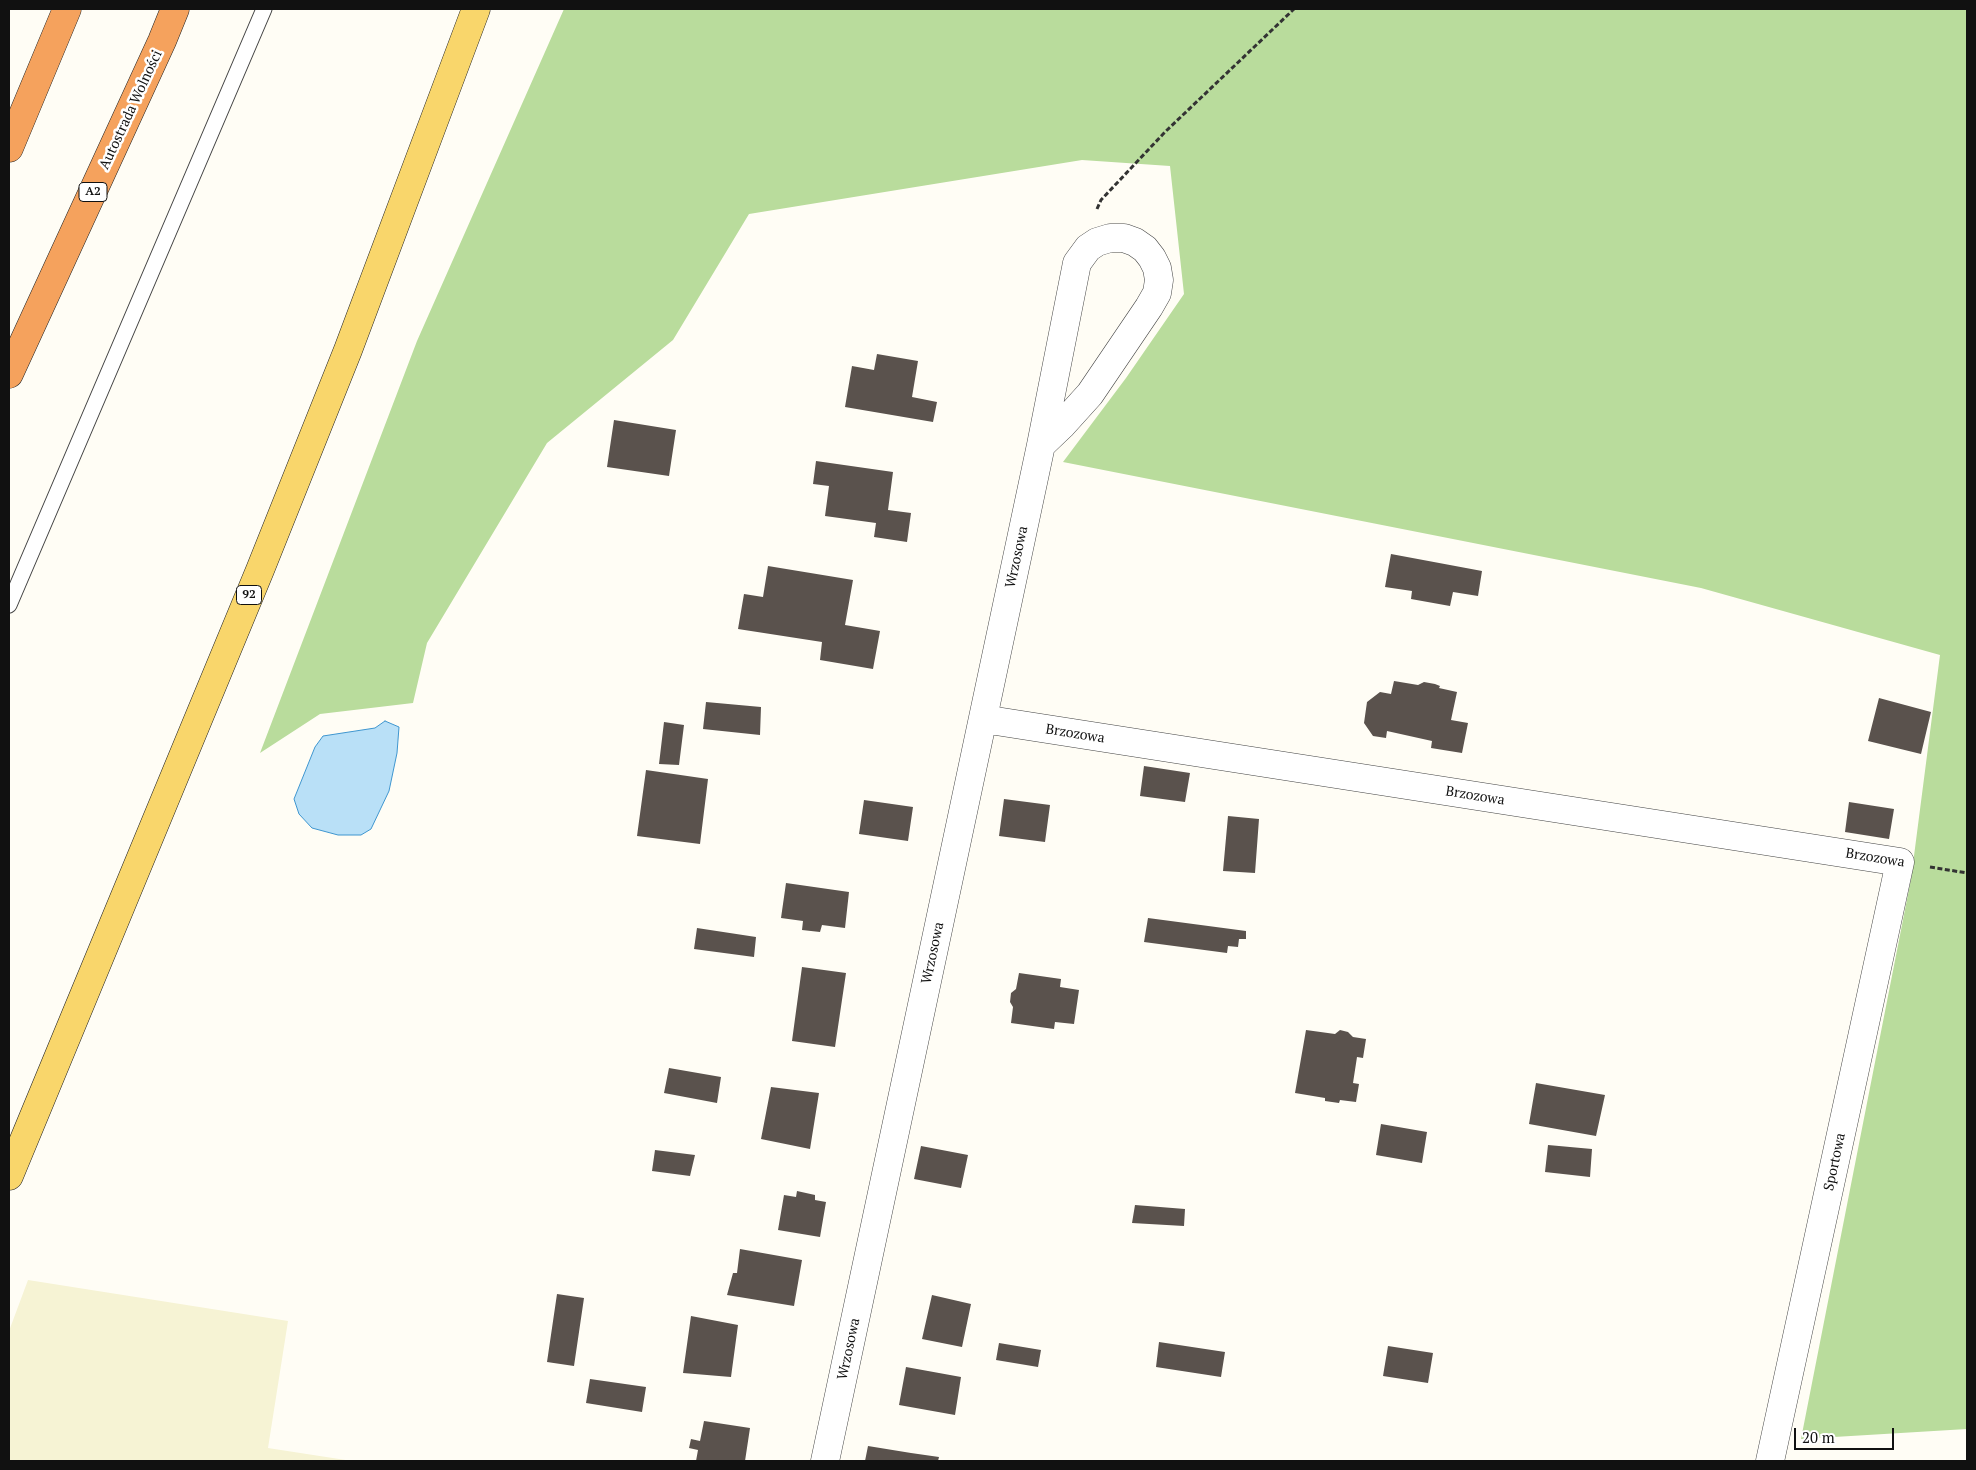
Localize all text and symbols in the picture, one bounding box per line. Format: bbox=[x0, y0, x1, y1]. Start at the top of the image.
street label: Autostrada Wolności bbox=[96, 48, 166, 172]
road number: A2 bbox=[79, 182, 107, 202]
street label: Wrzosowa bbox=[1002, 525, 1032, 589]
road number: 92 bbox=[236, 586, 262, 604]
street label: Brzozowa bbox=[1044, 721, 1106, 747]
street label: Brzozowa bbox=[1444, 783, 1506, 809]
street label: Brzozowa bbox=[1844, 845, 1906, 871]
street label: Wrzosowa bbox=[918, 921, 948, 985]
street label: Sportowa bbox=[1821, 1132, 1849, 1192]
street label: Wrzosowa bbox=[834, 1317, 864, 1381]
scale bar bbox=[1796, 1418, 1896, 1450]
text: 20 m bbox=[1802, 1427, 1835, 1447]

